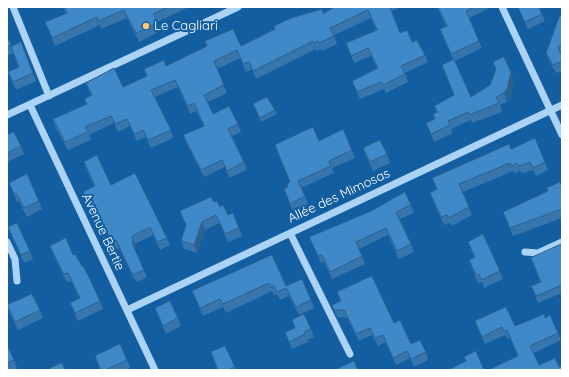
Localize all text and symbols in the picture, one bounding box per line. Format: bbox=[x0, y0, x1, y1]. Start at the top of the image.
place label: Le Cagliari bbox=[154, 18, 218, 34]
marker: Le Cagliari bbox=[141, 21, 151, 31]
street label: Allée des Mimosas bbox=[286, 166, 392, 226]
street label: Avenue Bertie bbox=[78, 191, 128, 273]

